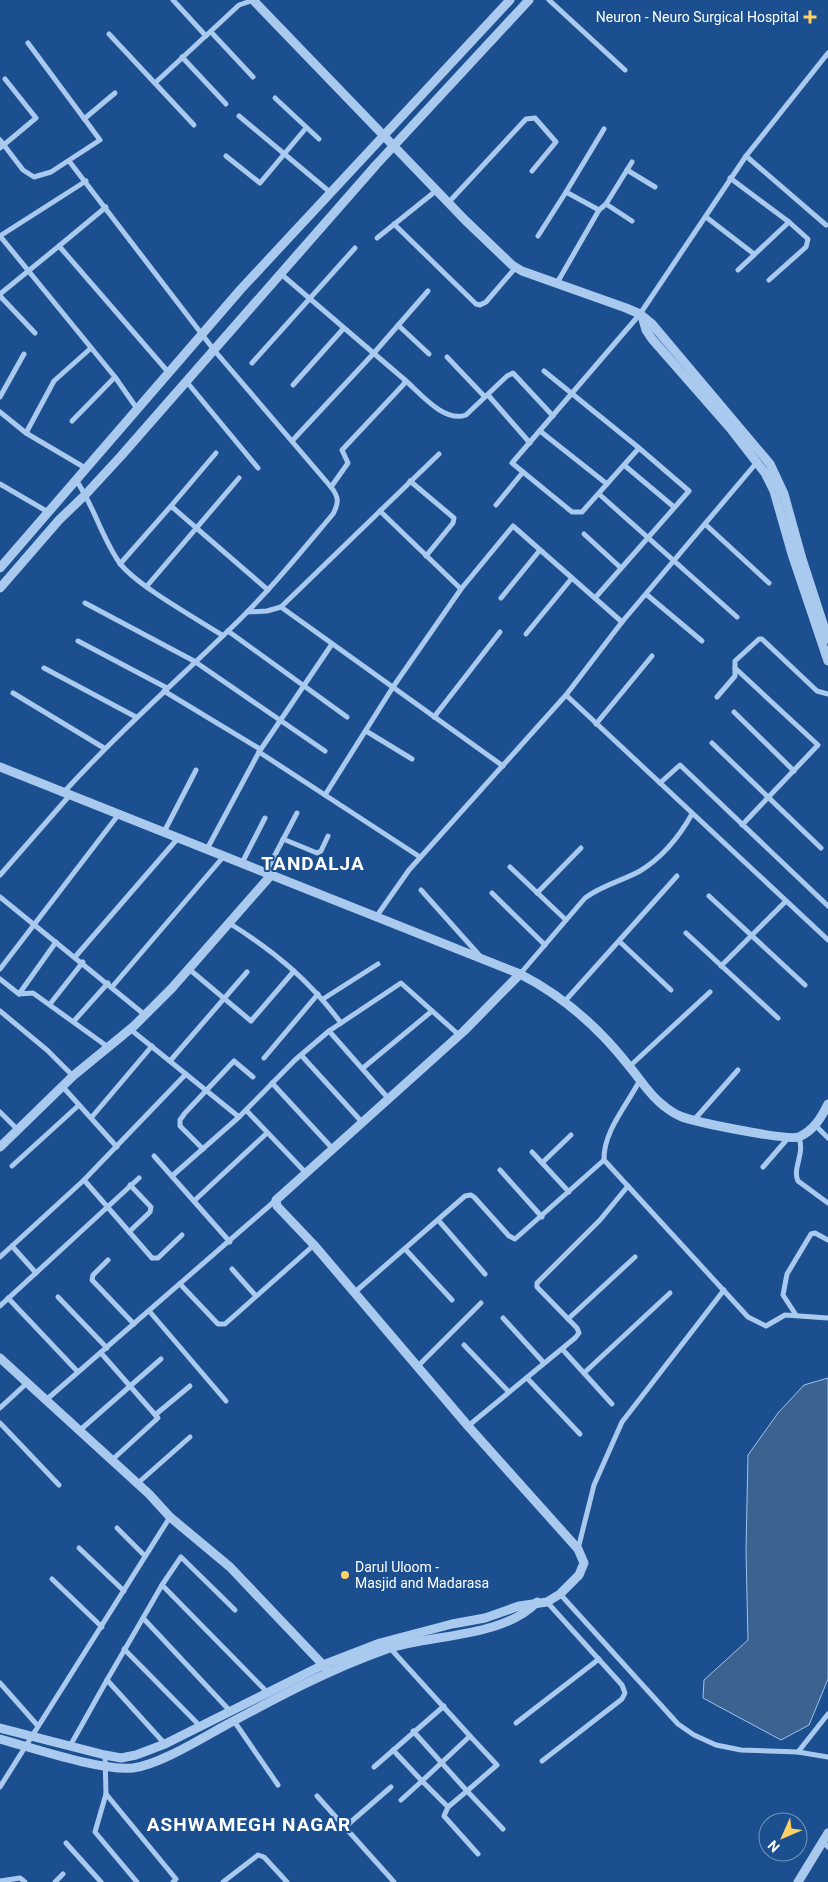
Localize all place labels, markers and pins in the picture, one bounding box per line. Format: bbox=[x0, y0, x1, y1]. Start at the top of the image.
place label: Neuron - Neuro Surgical Hospital bbox=[596, 9, 799, 25]
marker: Neuron - Neuro Surgical Hospital bbox=[803, 10, 817, 24]
place label: Darul Uloom - Masjid and Madarasa bbox=[355, 1559, 489, 1591]
marker: Darul Uloom - Masjid and Madarasa bbox=[339, 1569, 351, 1581]

